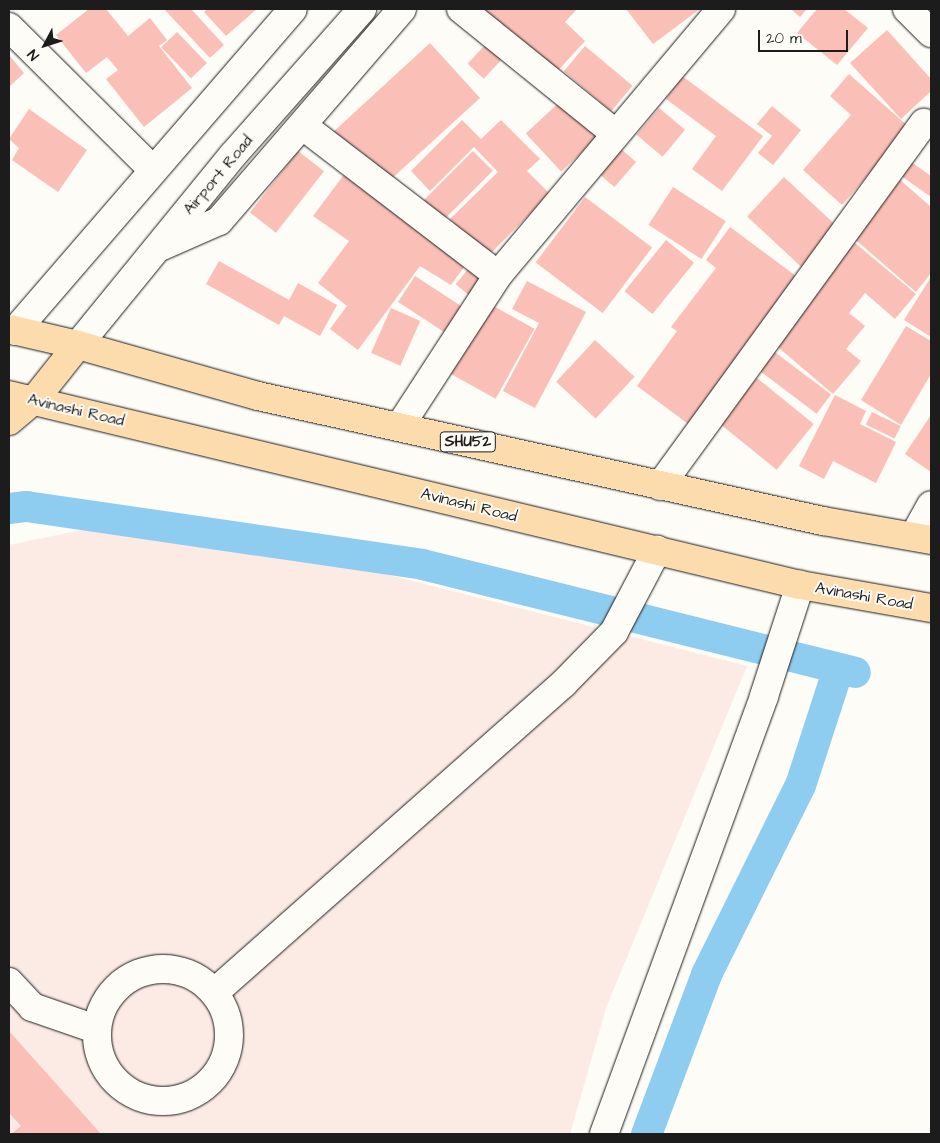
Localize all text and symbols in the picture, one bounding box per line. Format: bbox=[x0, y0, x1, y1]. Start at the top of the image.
north arrow bbox=[20, 20, 70, 70]
scale bar bbox=[760, 20, 850, 52]
text: 20 m bbox=[766, 28, 802, 49]
text: N bbox=[23, 45, 44, 64]
street label: Airport Road bbox=[179, 131, 257, 219]
street label: Avinashi Road bbox=[26, 390, 126, 430]
road number: SHU52 bbox=[439, 430, 497, 454]
street label: Avinashi Road bbox=[419, 484, 519, 526]
street label: Avinashi Road bbox=[814, 578, 914, 614]

